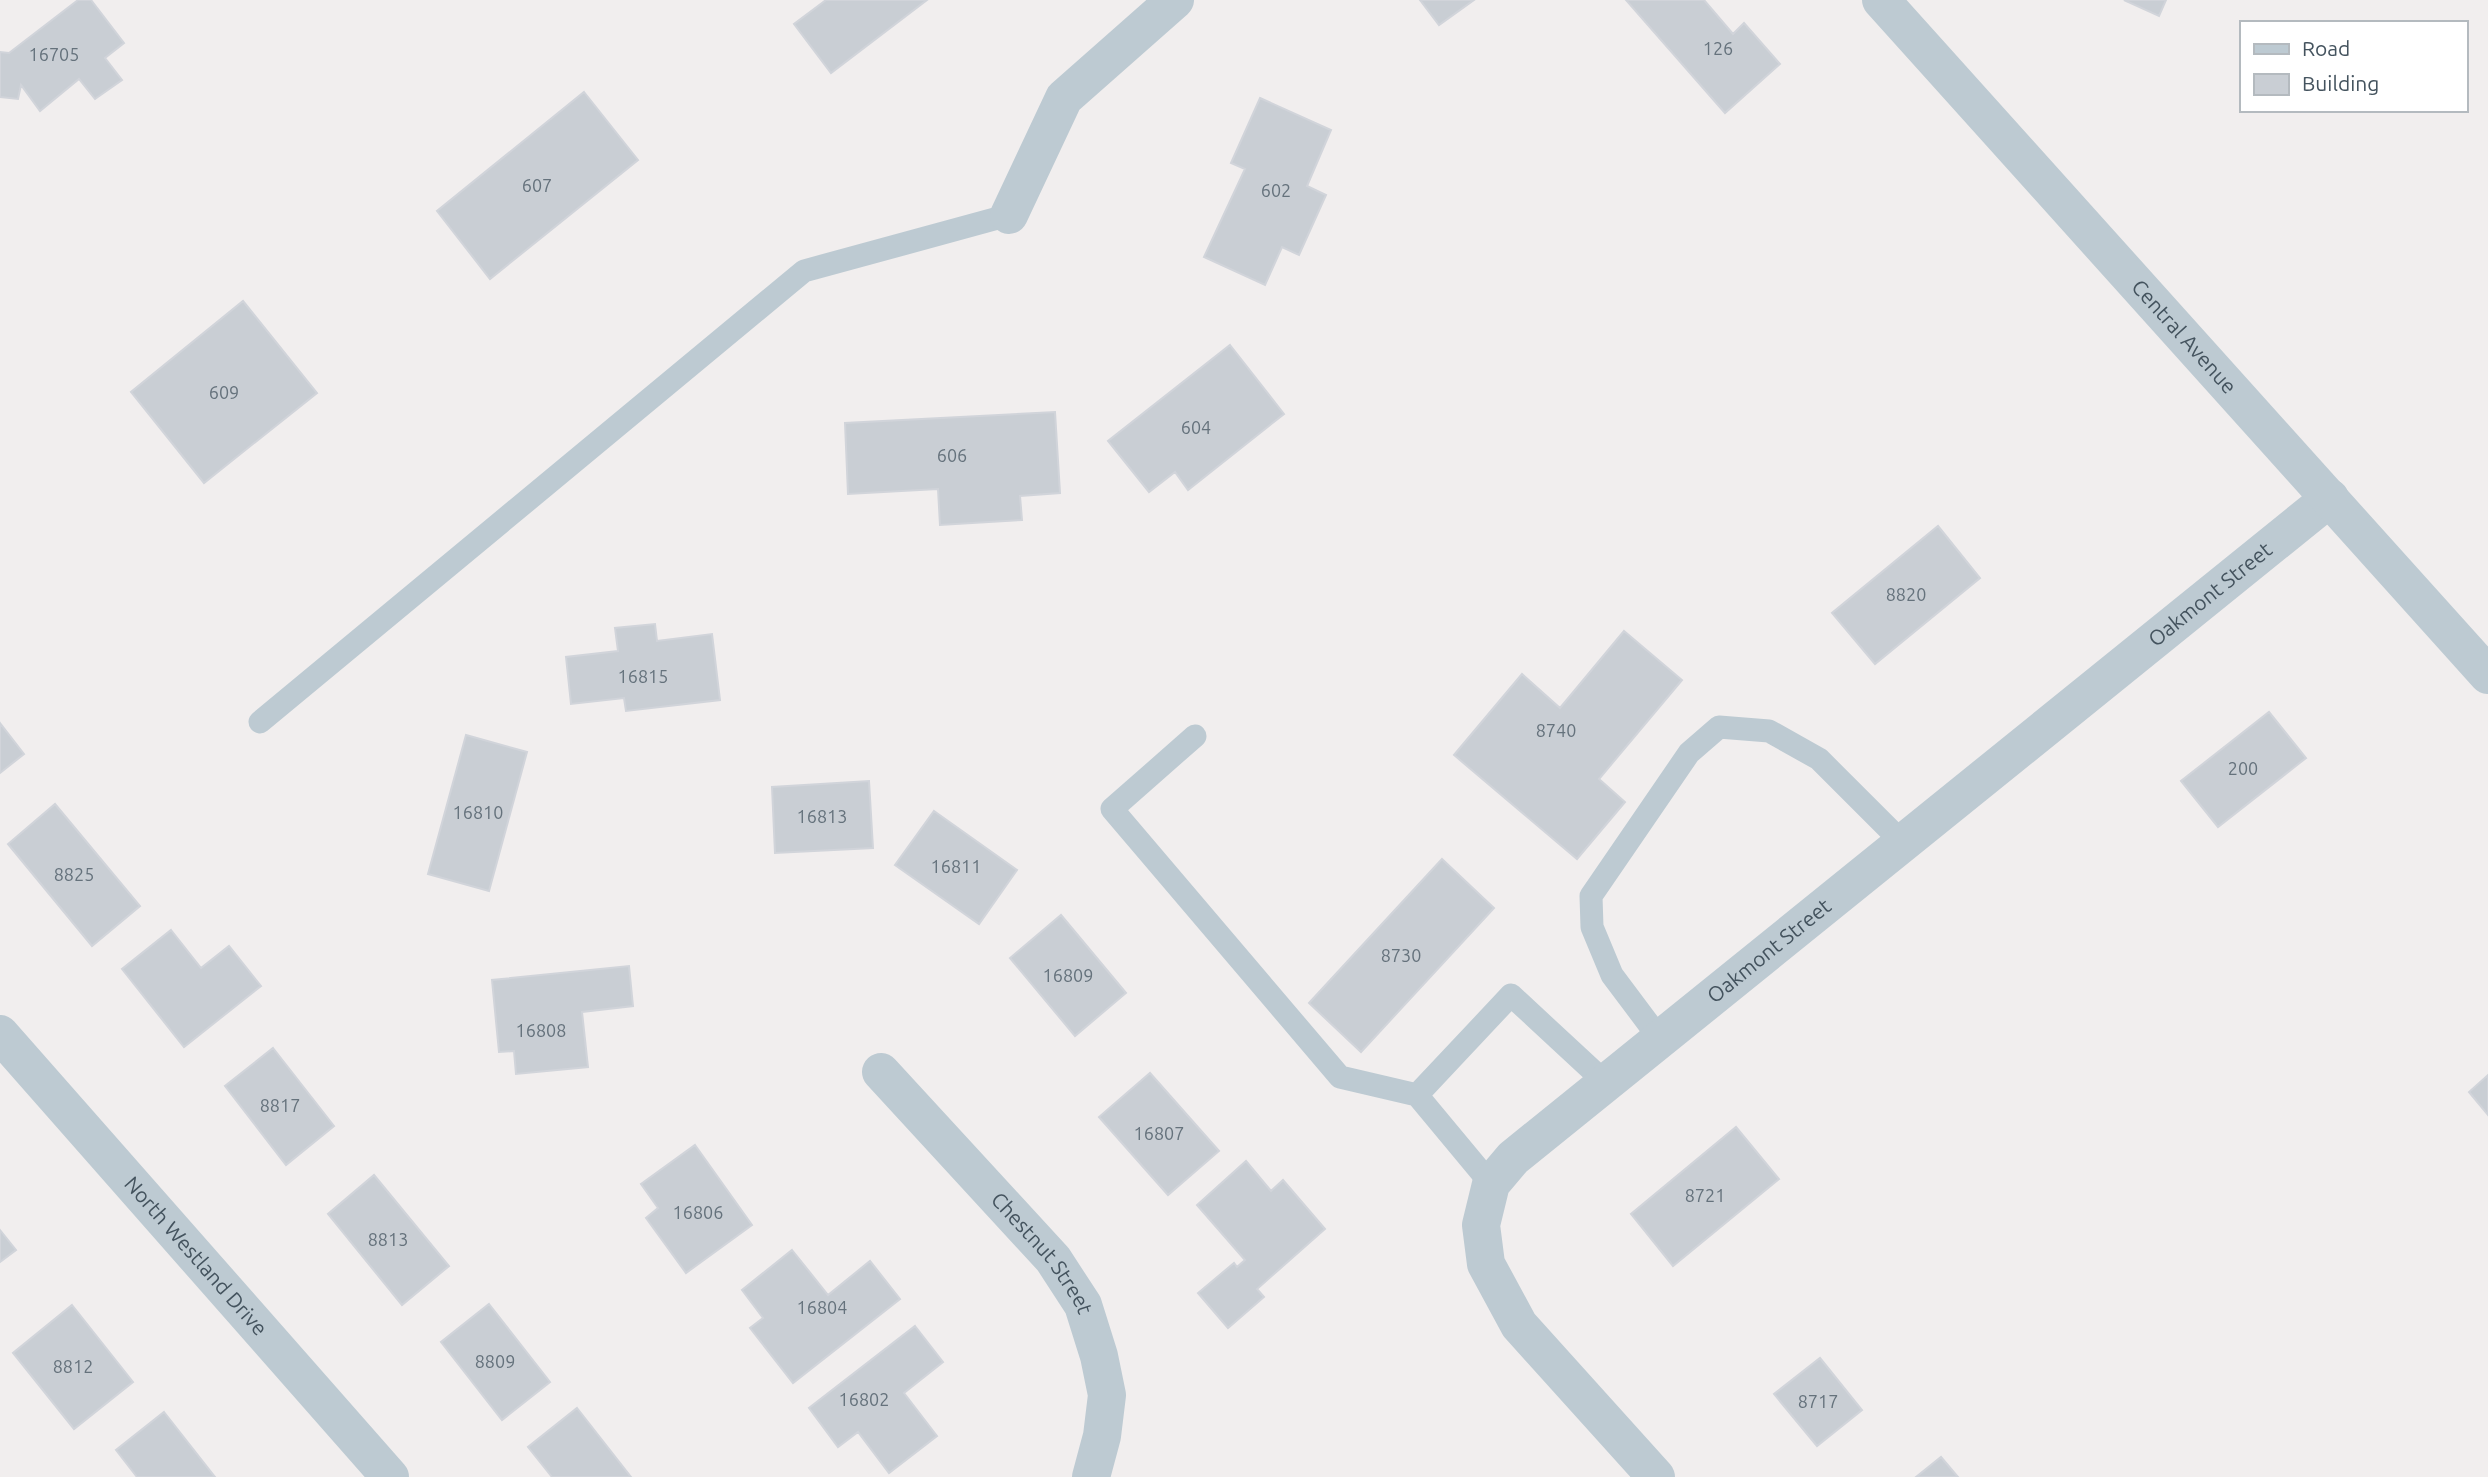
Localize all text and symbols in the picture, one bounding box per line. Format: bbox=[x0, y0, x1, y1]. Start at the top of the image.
legend bbox=[2240, 21, 2467, 112]
text: Road bbox=[2302, 36, 2350, 60]
house number: 126 bbox=[1703, 38, 1733, 58]
house number: 16705 bbox=[29, 44, 79, 64]
text: Building bbox=[2302, 71, 2379, 95]
house number: 607 bbox=[522, 175, 552, 195]
house number: 602 bbox=[1261, 180, 1291, 200]
street label: Central Avenue bbox=[2127, 274, 2242, 398]
house number: 609 bbox=[209, 382, 239, 402]
house number: 604 bbox=[1181, 417, 1211, 437]
house number: 606 bbox=[937, 445, 967, 465]
street label: Oakmont Street bbox=[2143, 537, 2276, 651]
house number: 8820 bbox=[1886, 584, 1926, 604]
house number: 16815 bbox=[618, 666, 668, 686]
house number: 8740 bbox=[1536, 720, 1576, 740]
house number: 200 bbox=[2228, 758, 2258, 778]
house number: 16810 bbox=[453, 802, 503, 822]
house number: 16813 bbox=[797, 806, 847, 826]
house number: 16811 bbox=[931, 856, 981, 876]
house number: 8825 bbox=[54, 864, 94, 884]
street label: Oakmont Street bbox=[1702, 893, 1835, 1007]
house number: 8730 bbox=[1381, 945, 1421, 965]
house number: 16809 bbox=[1043, 965, 1093, 985]
house number: 16808 bbox=[516, 1020, 566, 1040]
house number: 8817 bbox=[260, 1095, 300, 1115]
house number: 16807 bbox=[1134, 1123, 1184, 1143]
street label: North Westland Drive bbox=[120, 1171, 273, 1340]
house number: 8721 bbox=[1685, 1185, 1725, 1205]
street label: Chestnut Street bbox=[987, 1187, 1098, 1317]
house number: 16806 bbox=[673, 1202, 723, 1222]
house number: 8813 bbox=[368, 1229, 408, 1249]
house number: 16804 bbox=[797, 1297, 847, 1317]
house number: 8809 bbox=[475, 1351, 515, 1371]
house number: 8812 bbox=[53, 1356, 93, 1376]
house number: 16802 bbox=[839, 1389, 889, 1409]
house number: 8717 bbox=[1798, 1391, 1838, 1411]

